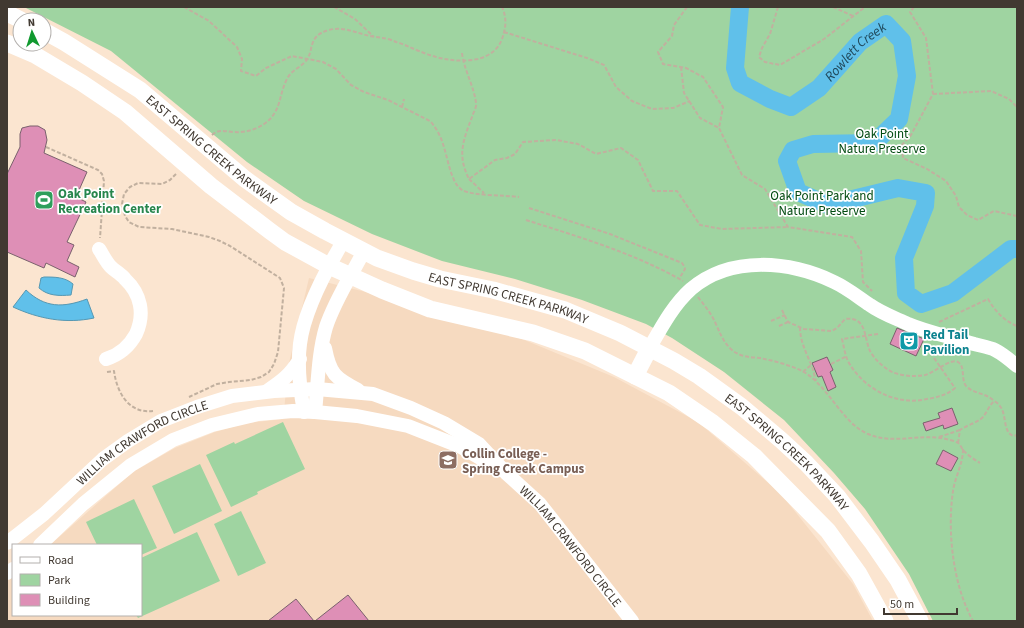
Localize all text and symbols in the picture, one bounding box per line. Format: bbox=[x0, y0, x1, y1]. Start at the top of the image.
north arrow bbox=[12, 12, 52, 52]
text: N bbox=[27, 15, 36, 30]
water label: Rowlett Creek bbox=[820, 18, 891, 86]
street label: EAST SPRING CREEK PARKWAY bbox=[142, 91, 281, 210]
park label: Oak Point Nature Preserve bbox=[838, 125, 926, 158]
place label: Oak Point Recreation Center bbox=[58, 185, 162, 218]
park label: Oak Point Park and Nature Preserve bbox=[770, 187, 874, 220]
sports icon: Oak Point Recreation Center bbox=[33, 189, 55, 211]
street label: EAST SPRING CREEK PARKWAY bbox=[426, 268, 592, 329]
place label: Red Tail Pavilion bbox=[923, 326, 970, 359]
theatre icon: Red Tail Pavilion bbox=[898, 330, 920, 352]
street label: EAST SPRING CREEK PARKWAY bbox=[721, 389, 853, 515]
street label: WILLIAM CRAWFORD CIRCLE bbox=[73, 396, 210, 490]
place label: Collin College - Spring Creek Campus bbox=[462, 445, 585, 478]
school or university icon: Collin College - Spring Creek Campus bbox=[437, 449, 459, 471]
street label: WILLIAM CRAWFORD CIRCLE bbox=[515, 482, 626, 611]
legend bbox=[12, 544, 142, 616]
text: Road bbox=[48, 552, 74, 569]
text: Park bbox=[48, 572, 70, 589]
scale bar bbox=[884, 590, 957, 616]
text: Building bbox=[48, 592, 90, 609]
text: 50 m bbox=[890, 596, 914, 613]

